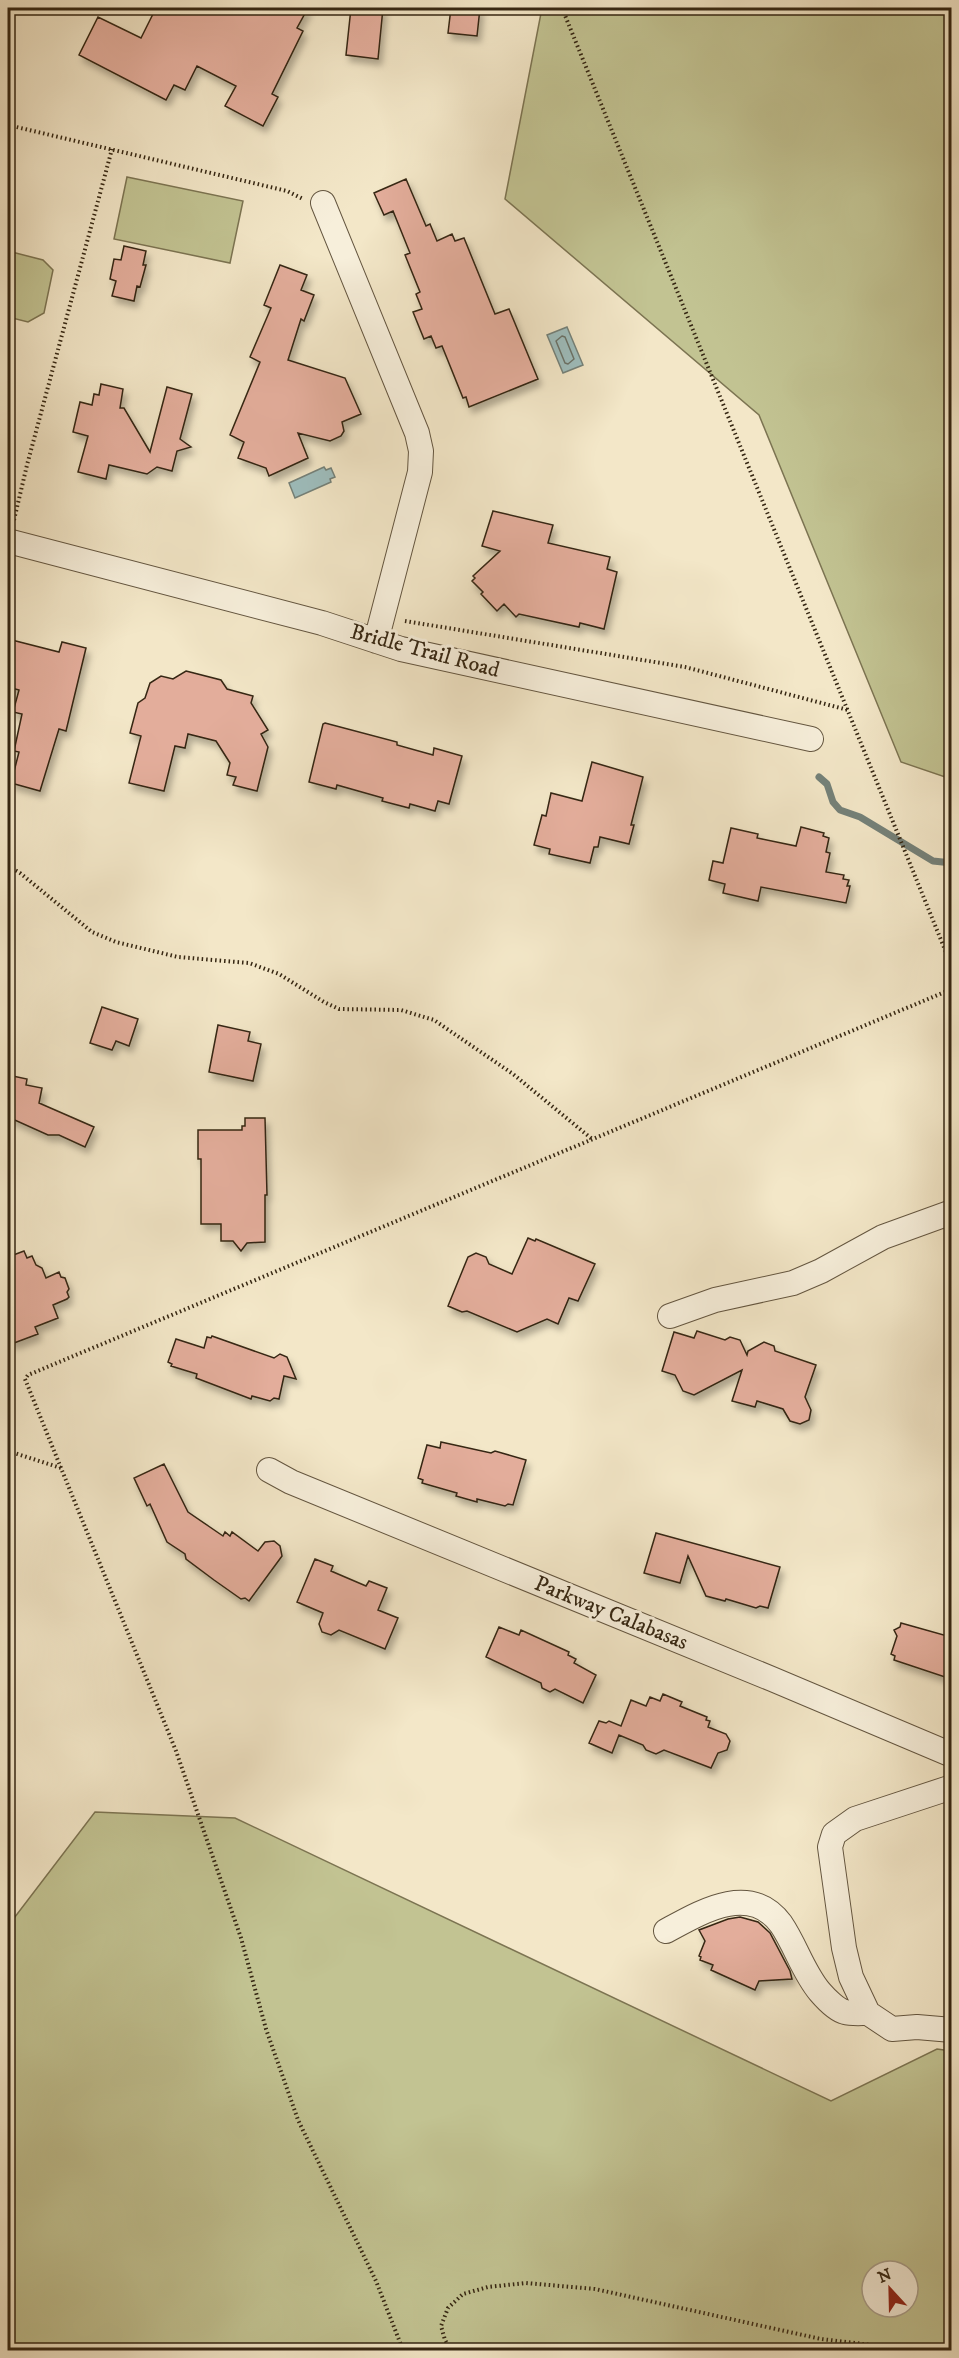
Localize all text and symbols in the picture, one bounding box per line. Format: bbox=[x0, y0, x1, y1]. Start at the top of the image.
street label: Bridle Trail Road bbox=[347, 618, 503, 684]
street label: Parkway Calabasas bbox=[530, 1570, 692, 1656]
north arrow bbox=[860, 2259, 920, 2319]
text: N bbox=[875, 2264, 895, 2288]

